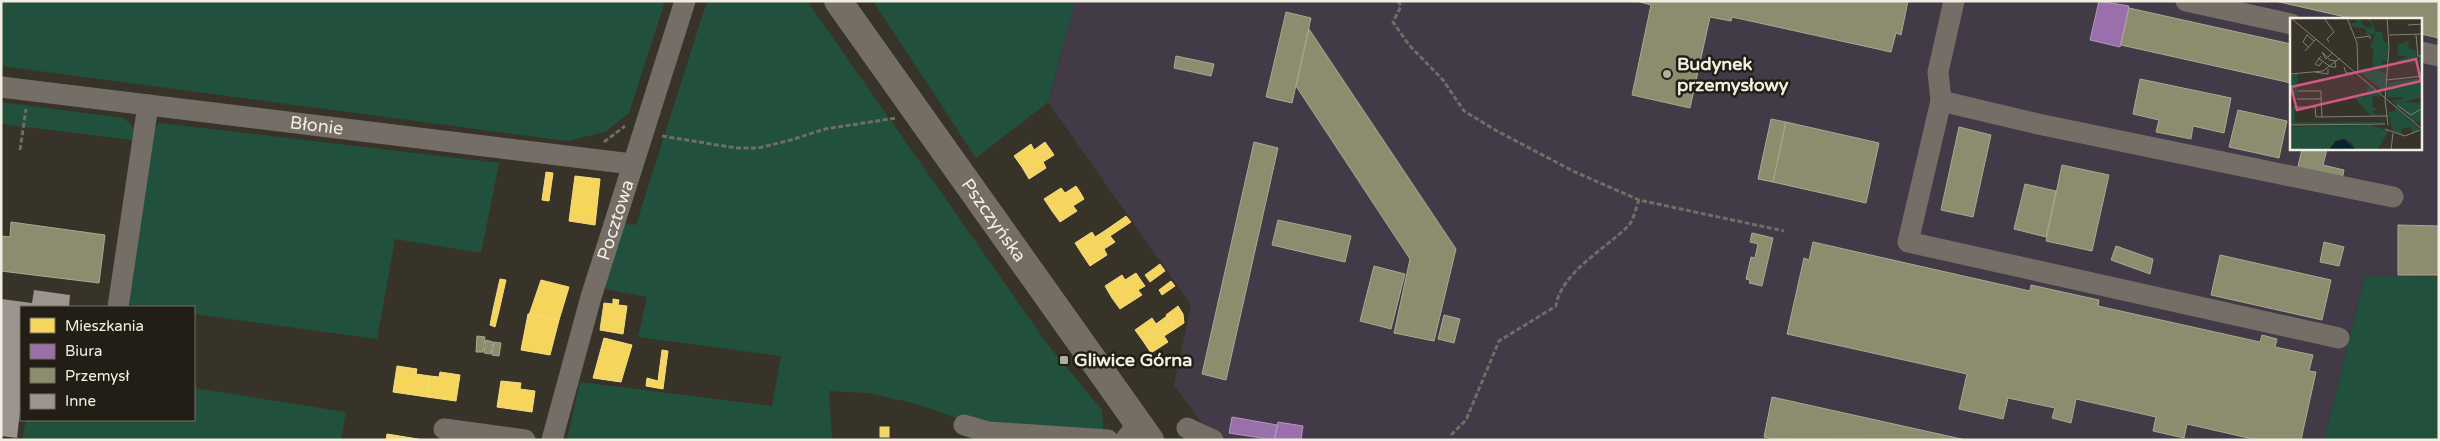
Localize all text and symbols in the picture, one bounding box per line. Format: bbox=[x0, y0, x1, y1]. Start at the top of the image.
inset map bbox=[2290, 18, 2422, 150]
place label: Budynek przemysłowy bbox=[1677, 53, 1789, 96]
marker: Budynek przemysłowy bbox=[1661, 68, 1673, 80]
street label: Błonie bbox=[289, 111, 345, 140]
street label: Pszczyńska bbox=[957, 174, 1031, 266]
street label: Pocztowa bbox=[592, 177, 639, 263]
legend bbox=[20, 306, 195, 421]
text: Mieszkania bbox=[65, 317, 144, 335]
text: Biura bbox=[65, 342, 102, 360]
place label: Gliwice Górna bbox=[1074, 349, 1192, 371]
marker: Gliwice Górna bbox=[1058, 354, 1070, 366]
text: Przemysł bbox=[65, 367, 130, 385]
text: Inne bbox=[65, 392, 96, 410]

